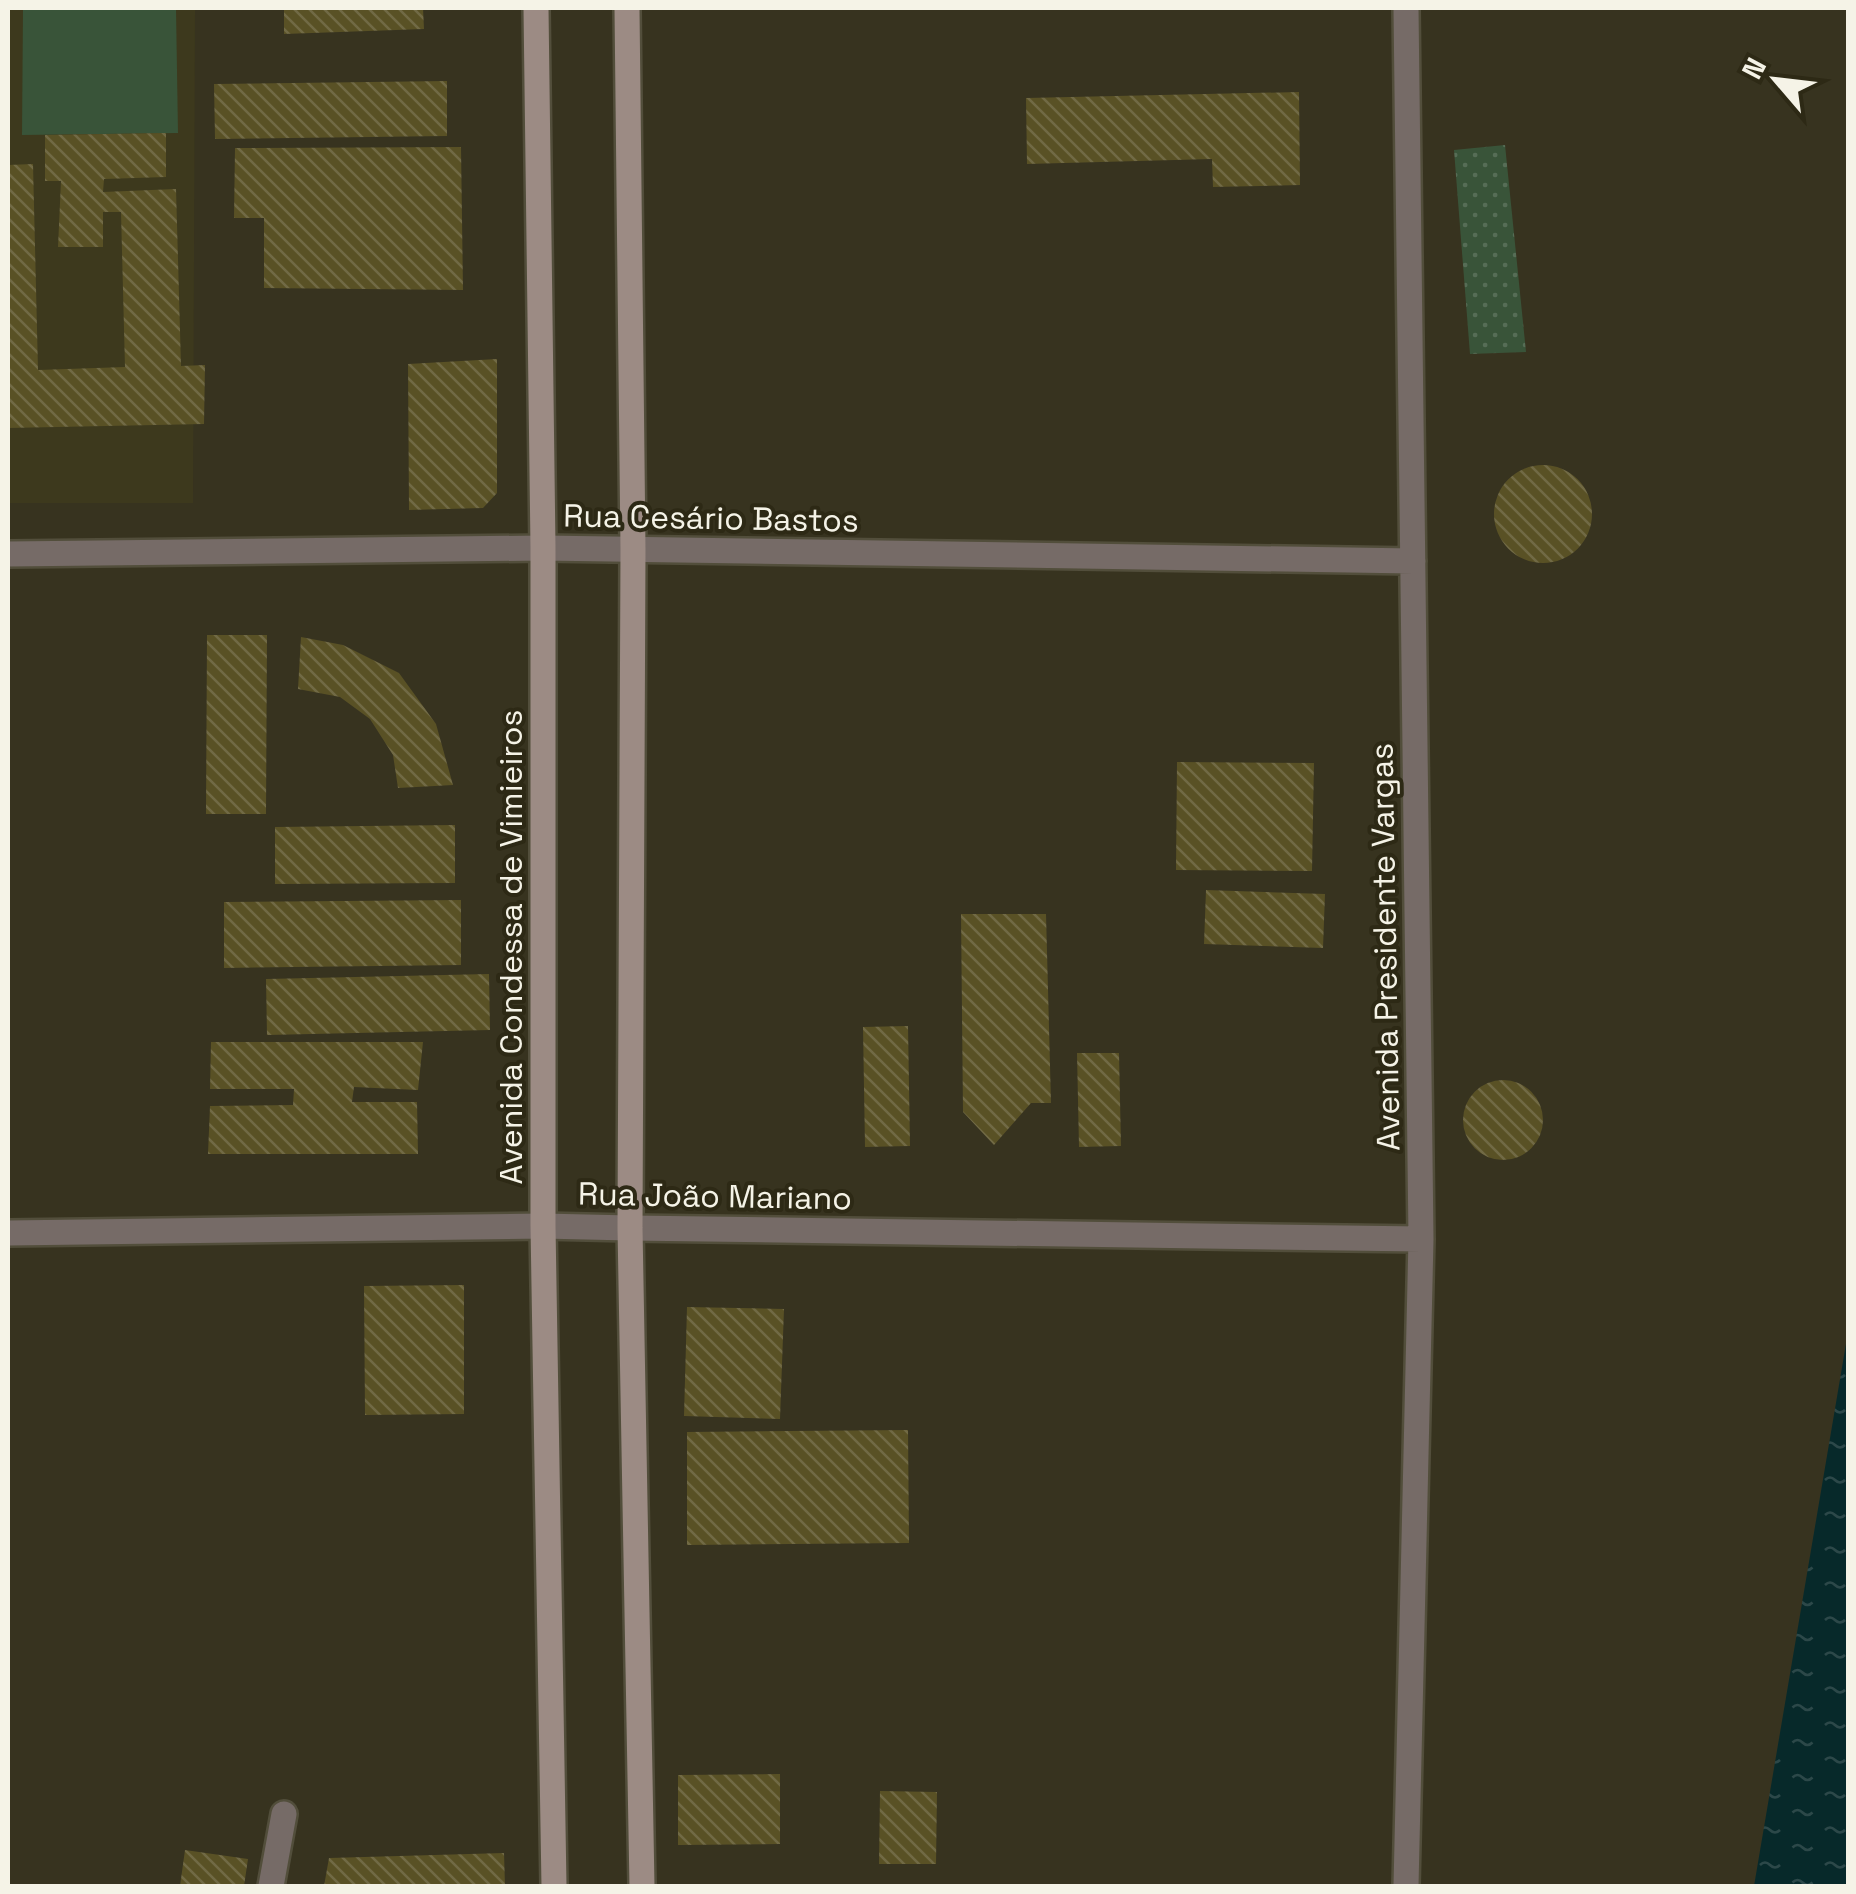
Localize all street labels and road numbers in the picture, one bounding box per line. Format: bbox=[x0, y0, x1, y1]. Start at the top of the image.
street label: Rua Cesário Bastos bbox=[563, 495, 859, 541]
street label: Avenida Condessa de Vimieiros bbox=[491, 710, 531, 1184]
street label: Avenida Presidente Vargas bbox=[1361, 743, 1409, 1151]
street label: Rua João Mariano bbox=[578, 1174, 852, 1218]

